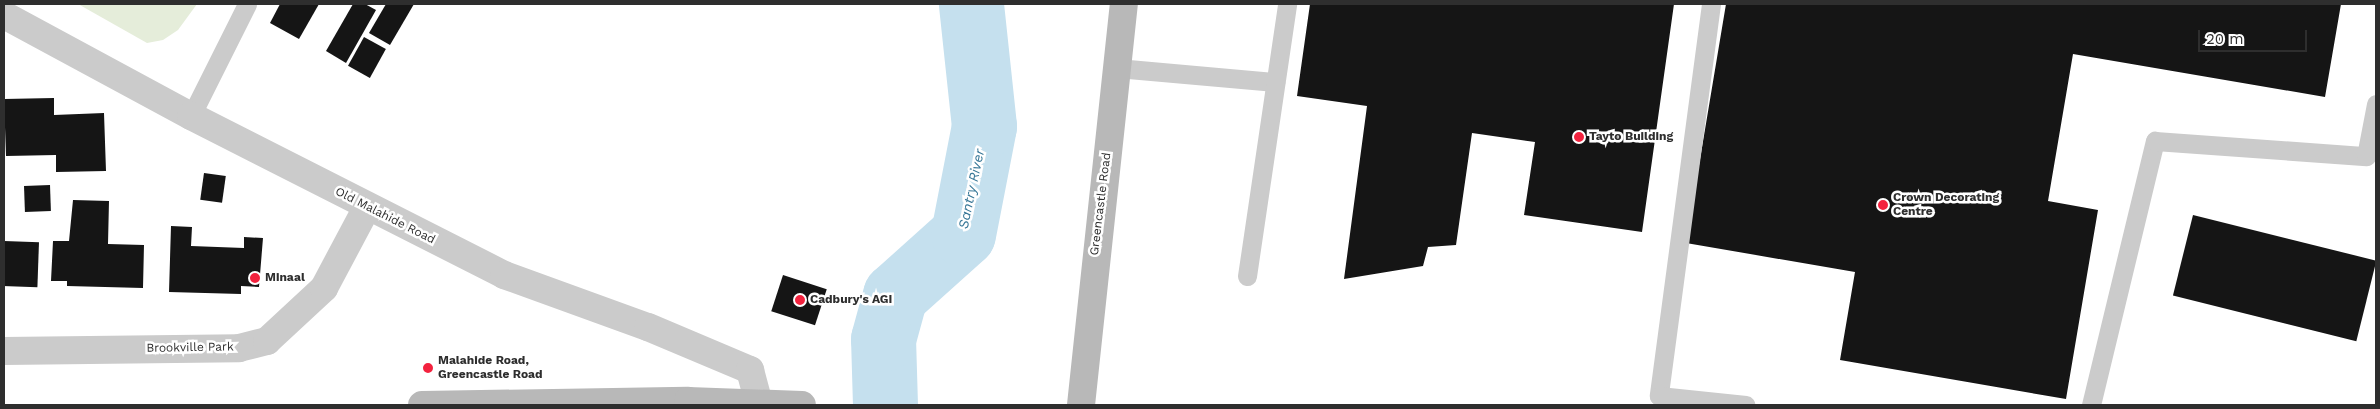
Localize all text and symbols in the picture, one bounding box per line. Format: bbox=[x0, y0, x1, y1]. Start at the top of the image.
scale bar bbox=[2200, 20, 2309, 52]
text: 20 m bbox=[2206, 30, 2244, 48]
place label: Tayto Building bbox=[1589, 130, 1673, 144]
marker: Tayto Building bbox=[1573, 131, 1585, 143]
water label: Santry River bbox=[954, 147, 988, 231]
street label: Greencastle Road bbox=[1088, 152, 1114, 256]
street label: Old Malahide Road bbox=[333, 185, 437, 247]
place label: Crown Decorating Centre bbox=[1893, 191, 1999, 219]
marker: Crown Decorating Centre bbox=[1877, 199, 1889, 211]
place label: Minaal bbox=[265, 271, 305, 285]
marker: Minaal bbox=[249, 272, 261, 284]
place label: Cadbury's AGI bbox=[810, 293, 893, 307]
marker: Cadbury's AGI bbox=[794, 294, 806, 306]
street label: Brookville Park bbox=[146, 340, 234, 356]
place label: Malahide Road, Greencastle Road bbox=[438, 354, 543, 382]
marker: Malahide Road, Greencastle Road bbox=[422, 362, 434, 374]

